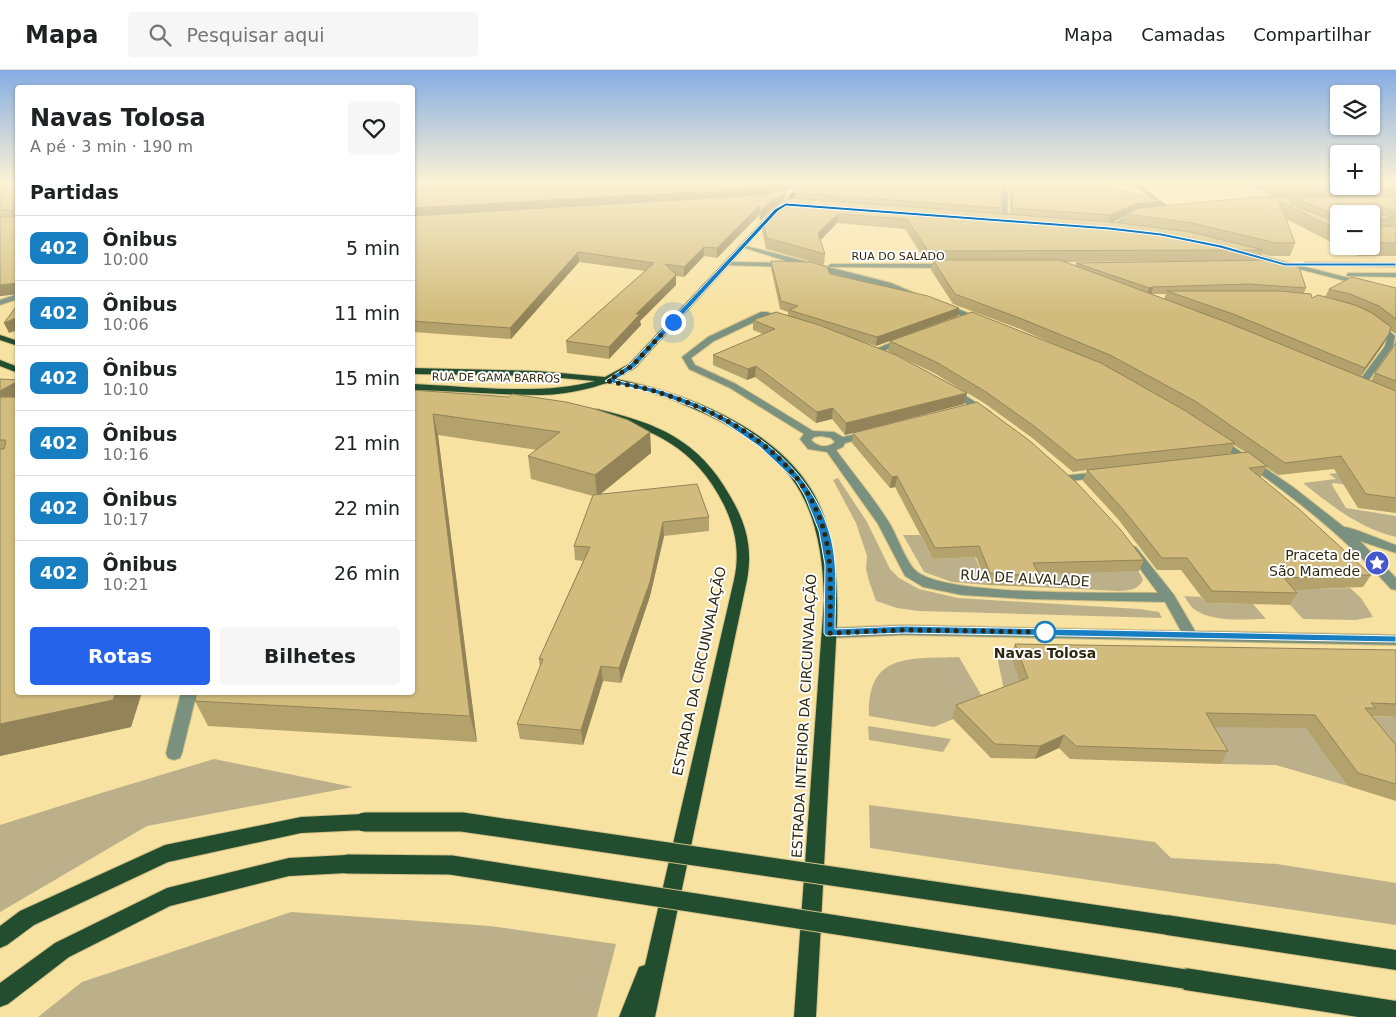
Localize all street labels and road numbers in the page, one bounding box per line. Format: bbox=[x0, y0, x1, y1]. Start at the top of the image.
street label: RUA DO SALADO bbox=[851, 250, 945, 263]
street label: RUA DE GAMA BARROS bbox=[432, 370, 560, 386]
street label: ESTRADA DA CIRCUNVALAÇÃO bbox=[669, 565, 729, 777]
street label: RUA DE ALVALADE bbox=[960, 567, 1090, 589]
street label: ESTRADA INTERIOR DA CIRCUNVALAÇÃO bbox=[789, 574, 819, 858]

